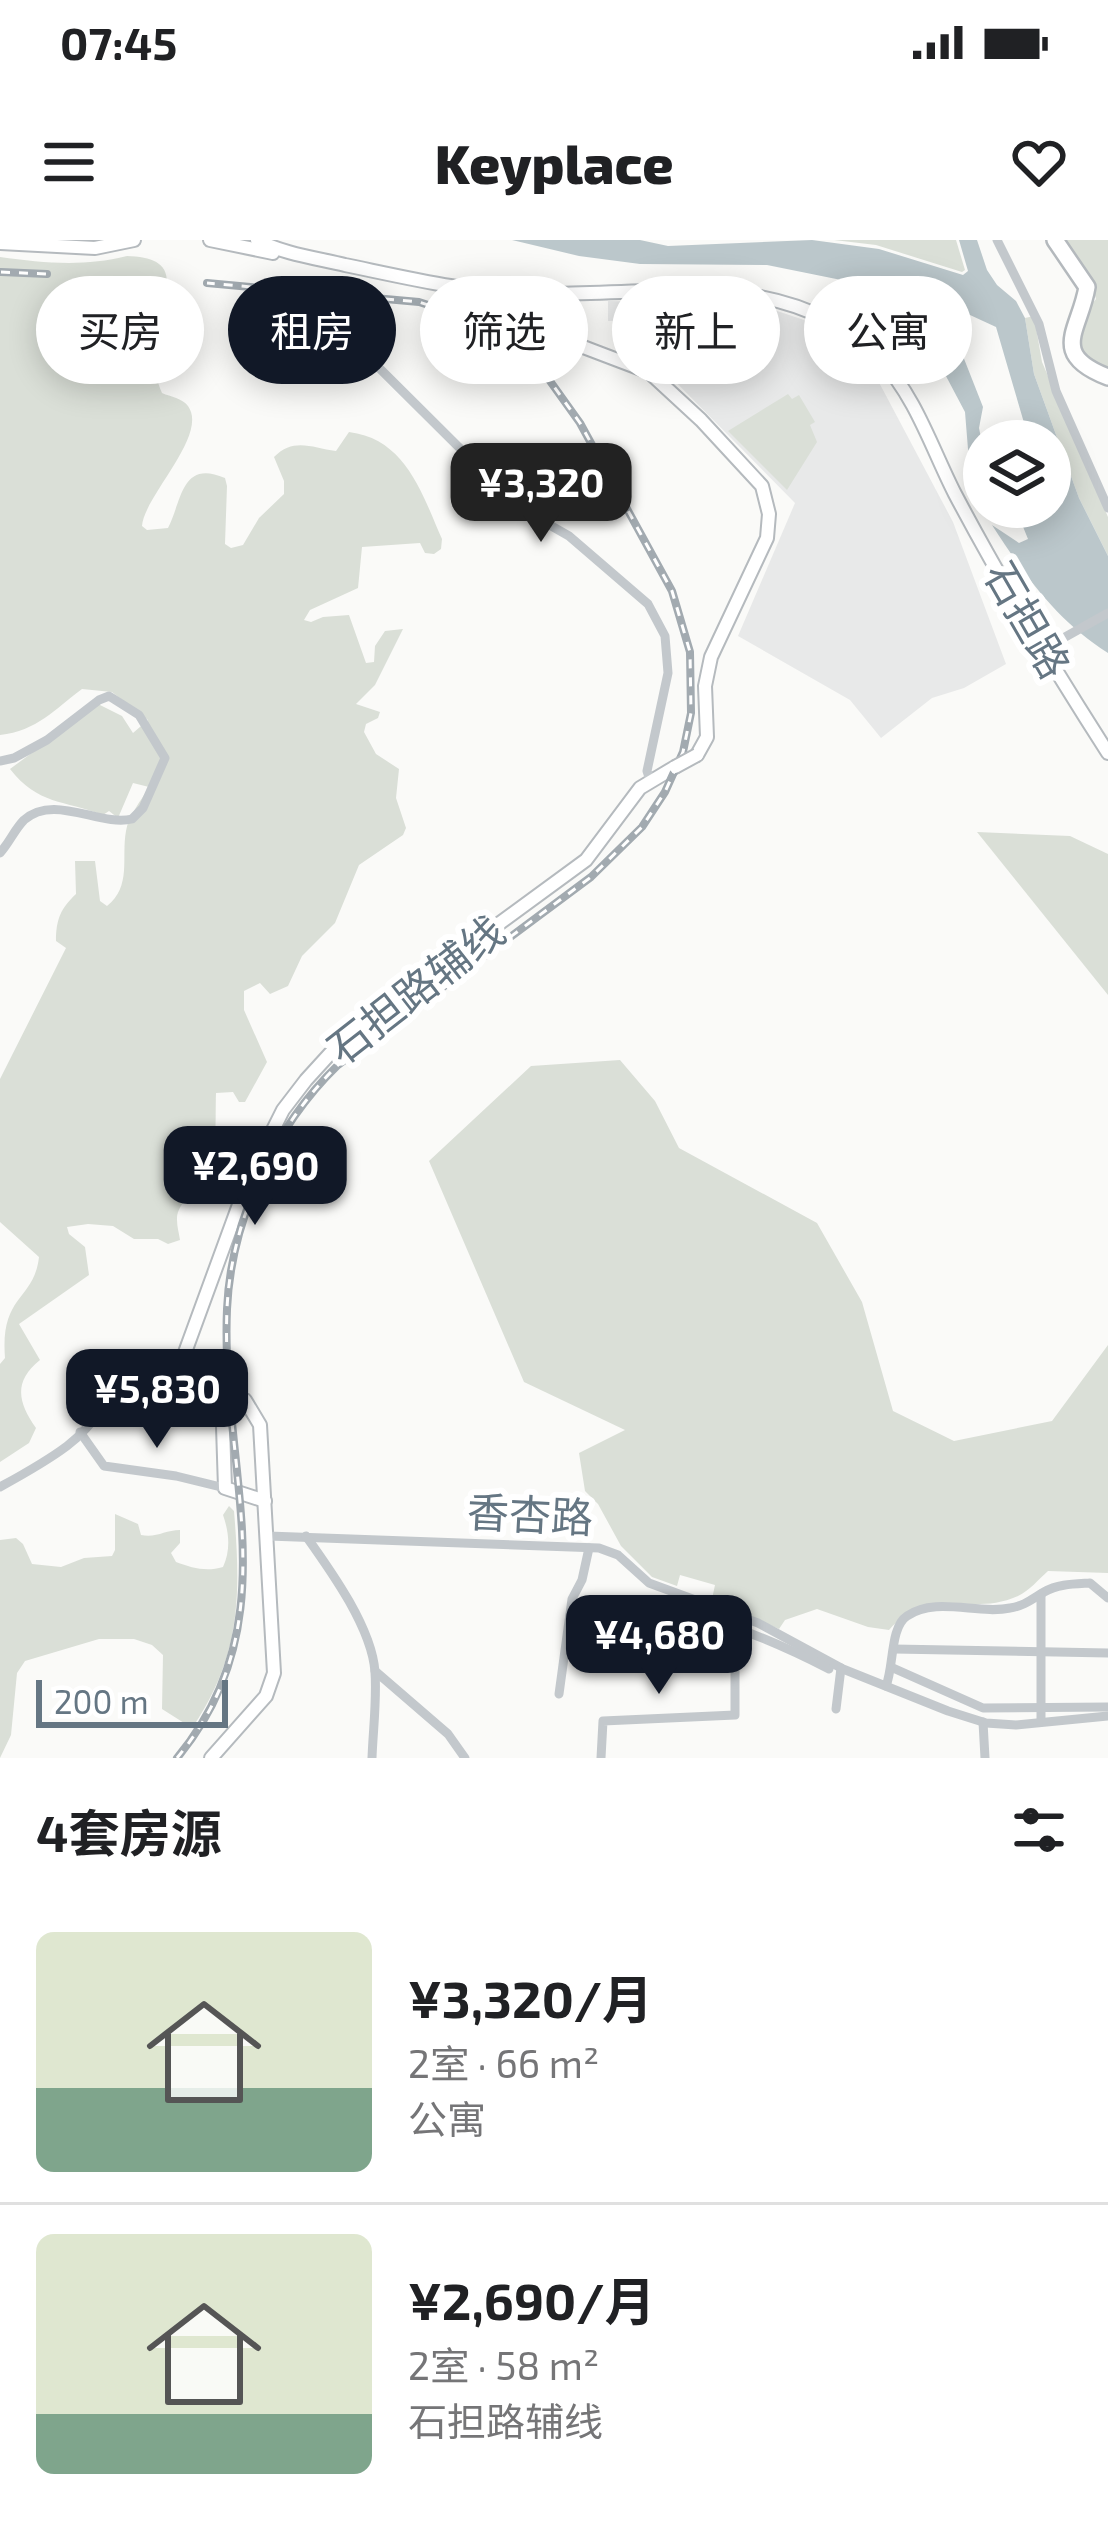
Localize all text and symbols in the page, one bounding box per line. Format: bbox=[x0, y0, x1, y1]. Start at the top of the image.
text: 07:45 bbox=[60, 15, 177, 69]
icon: menu bbox=[36, 129, 102, 195]
icon: heart bbox=[1006, 129, 1072, 195]
text: Keyplace bbox=[435, 130, 673, 195]
chip: 买房 bbox=[36, 276, 204, 384]
chip: 租房 bbox=[228, 276, 396, 384]
chip: 筛选 bbox=[420, 276, 588, 384]
chip: 新上 bbox=[612, 276, 780, 384]
chip: 公寓 bbox=[804, 276, 972, 384]
map controls bbox=[963, 420, 1071, 528]
button: layers bbox=[963, 420, 1071, 528]
pin: ¥3,320 bbox=[443, 443, 639, 545]
text: ¥3,320 bbox=[478, 458, 604, 505]
street label: 石担路 bbox=[976, 552, 1082, 686]
street label: 石担路辅线 bbox=[317, 904, 513, 1073]
pin: ¥2,690 bbox=[157, 1126, 353, 1228]
text: ¥2,690 bbox=[191, 1141, 319, 1188]
pin: ¥5,830 bbox=[59, 1349, 255, 1451]
text: ¥5,830 bbox=[93, 1364, 221, 1411]
street label: 香杏路 bbox=[466, 1485, 594, 1541]
pin: ¥4,680 bbox=[561, 1595, 757, 1697]
text: ¥4,680 bbox=[593, 1610, 725, 1657]
scale bar bbox=[36, 1674, 228, 1727]
text: 200 m bbox=[54, 1681, 149, 1721]
icon: filters bbox=[1006, 1797, 1072, 1863]
text: 4套房源 bbox=[36, 1801, 222, 1862]
text: ¥3,320/月 bbox=[408, 1967, 653, 2028]
icon: home bbox=[132, 1980, 276, 2124]
text: 2室 · 66 m² bbox=[408, 2039, 599, 2086]
text: 公寓 bbox=[408, 2095, 486, 2142]
text: ¥2,690/月 bbox=[408, 2269, 655, 2330]
icon: home bbox=[132, 2282, 276, 2426]
text: 2室 · 58 m² bbox=[408, 2341, 599, 2388]
text: 石担路辅线 bbox=[408, 2397, 603, 2444]

